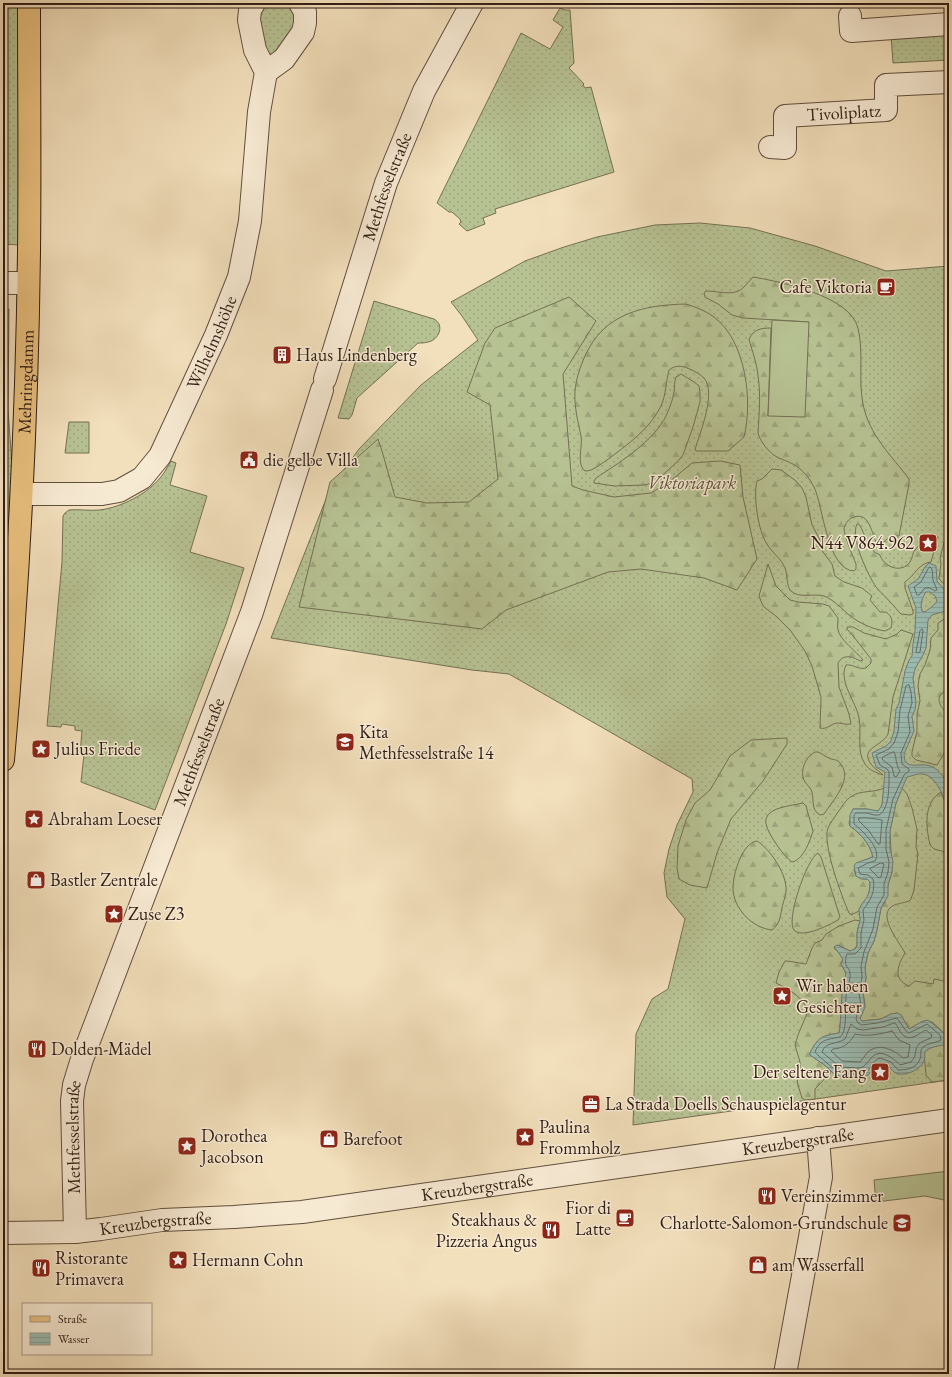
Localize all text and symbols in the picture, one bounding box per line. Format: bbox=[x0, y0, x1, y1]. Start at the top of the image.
street label: Tivoliplatz bbox=[806, 98, 882, 126]
street label: Methfesselstraße bbox=[357, 129, 417, 244]
place label: Cafe Viktoria bbox=[779, 275, 873, 298]
cafe icon: Cafe Viktoria bbox=[875, 276, 897, 298]
street label: Wilhelmshöhe bbox=[181, 292, 241, 392]
street label: Mehringdamm bbox=[12, 329, 39, 434]
place label: Haus Lindenberg bbox=[296, 343, 417, 366]
building icon: Haus Lindenberg bbox=[271, 344, 293, 366]
place label: die gelbe Villa bbox=[263, 448, 359, 471]
public building icon: die gelbe Villa bbox=[238, 449, 260, 471]
park label: Viktoriapark bbox=[647, 471, 737, 495]
place label: N44 V864.962 bbox=[811, 531, 914, 554]
place icon: N44 V864.962 bbox=[917, 532, 939, 554]
street label: Methfesselstraße bbox=[167, 694, 229, 809]
place label: Kita Methfesselstraße 14 bbox=[359, 720, 494, 764]
school or university icon: Kita Methfesselstraße 14 bbox=[334, 731, 356, 753]
place label: Julius Friede bbox=[53, 737, 141, 760]
place icon: Julius Friede bbox=[30, 738, 52, 760]
place label: Abraham Loeser bbox=[47, 807, 162, 830]
place icon: Abraham Loeser bbox=[23, 808, 45, 830]
place label: Bastler Zentrale bbox=[50, 868, 158, 891]
shop icon: Bastler Zentrale bbox=[25, 869, 47, 891]
place label: Zuse Z3 bbox=[128, 902, 184, 925]
place icon: Zuse Z3 bbox=[103, 903, 125, 925]
place label: Wir haben Gesichter bbox=[796, 974, 869, 1018]
place icon: Wir haben Gesichter bbox=[771, 985, 793, 1007]
place label: Dolden-Mädel bbox=[51, 1037, 152, 1060]
restaurant icon: Dolden-Mädel bbox=[26, 1038, 48, 1060]
place label: Der seltene Fang bbox=[753, 1060, 866, 1083]
place icon: Der seltene Fang bbox=[869, 1061, 891, 1083]
street label: Methfesselstraße bbox=[60, 1077, 86, 1194]
place label: La Strada Doells Schauspielagentur bbox=[605, 1092, 846, 1115]
office icon: La Strada Doells Schauspielagentur bbox=[580, 1093, 602, 1115]
place label: Paulina Frommholz bbox=[539, 1115, 620, 1159]
street label: Kreuzbergstraße bbox=[741, 1122, 855, 1160]
place label: Dorothea Jacobson bbox=[199, 1124, 268, 1168]
place icon: Paulina Frommholz bbox=[514, 1126, 536, 1148]
place label: Barefoot bbox=[343, 1127, 403, 1150]
shop icon: Barefoot bbox=[318, 1128, 340, 1150]
place icon: Dorothea Jacobson bbox=[176, 1135, 198, 1157]
street label: Kreuzbergstraße bbox=[420, 1167, 534, 1206]
place label: Vereinszimmer bbox=[781, 1184, 883, 1207]
restaurant icon: Vereinszimmer bbox=[756, 1185, 778, 1207]
place label: Fior di Latte bbox=[565, 1196, 612, 1240]
street label: Kreuzbergstraße bbox=[98, 1206, 212, 1240]
cafe icon: Fior di Latte bbox=[614, 1207, 636, 1229]
place label: Steakhaus & Pizzeria Angus bbox=[436, 1208, 537, 1252]
place label: Charlotte-Salomon-Grundschule bbox=[660, 1211, 888, 1234]
school or university icon: Charlotte-Salomon-Grundschule bbox=[891, 1212, 913, 1234]
restaurant icon: Steakhaus & Pizzeria Angus bbox=[540, 1219, 562, 1241]
place label: Ristorante Primavera bbox=[55, 1246, 128, 1290]
place label: Hermann Cohn bbox=[192, 1248, 304, 1271]
place icon: Hermann Cohn bbox=[167, 1249, 189, 1271]
place label: am Wasserfall bbox=[772, 1253, 864, 1276]
shop icon: am Wasserfall bbox=[747, 1254, 769, 1276]
restaurant icon: Ristorante Primavera bbox=[30, 1257, 52, 1279]
legend bbox=[22, 1303, 152, 1355]
text: Straße bbox=[58, 1311, 87, 1327]
text: Wasser bbox=[58, 1331, 89, 1347]

